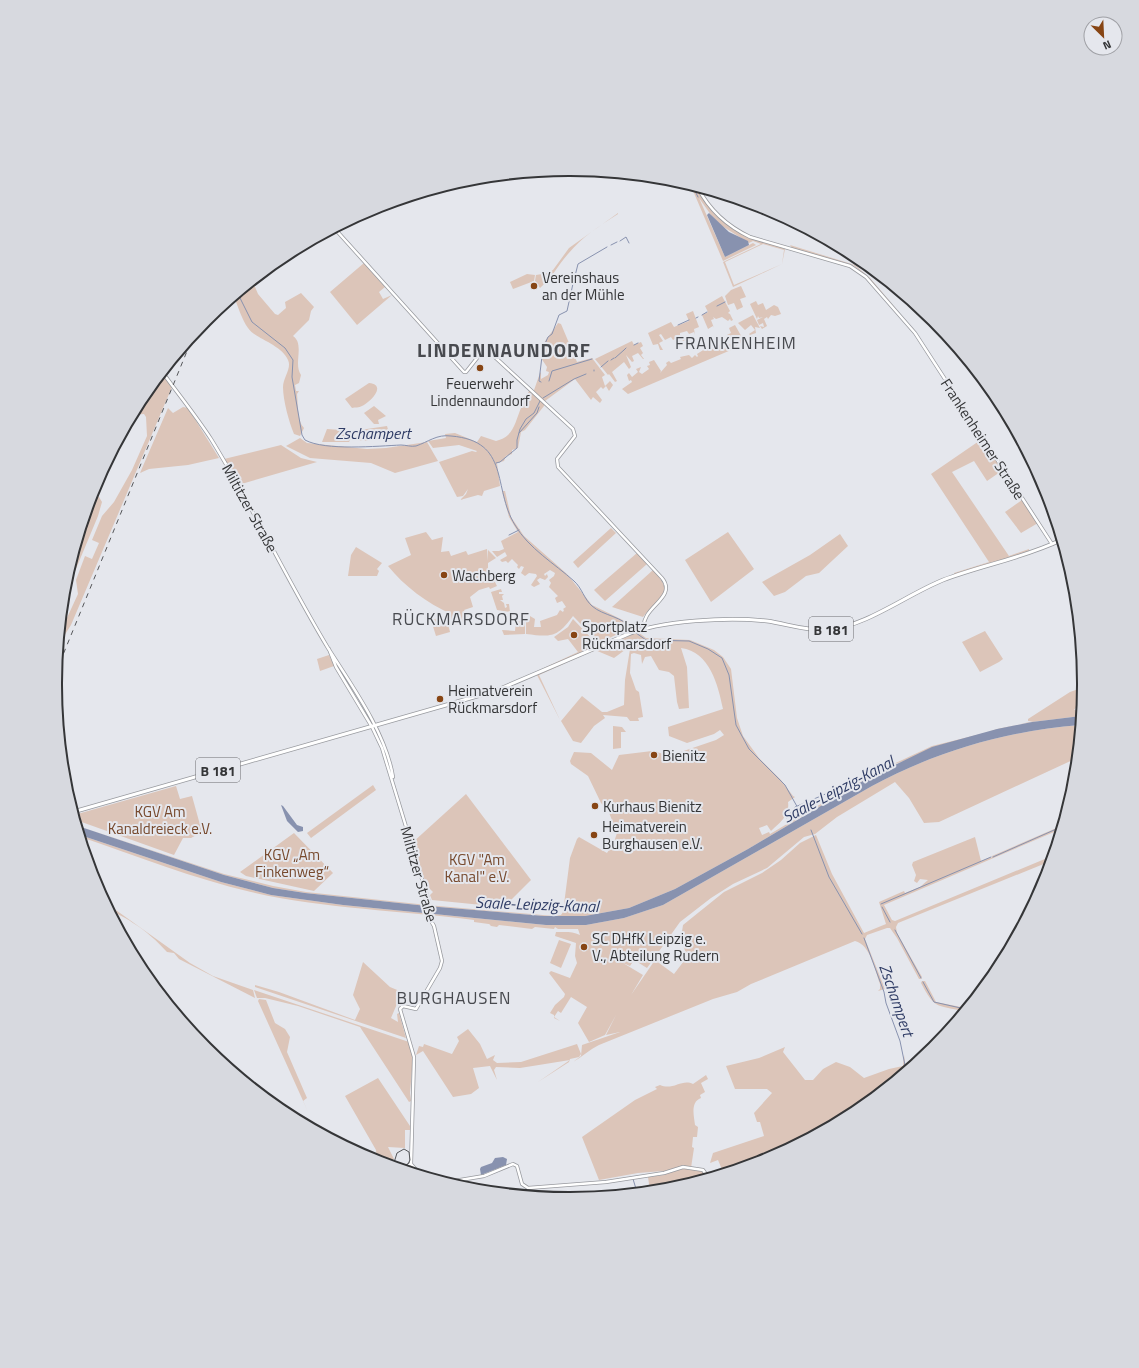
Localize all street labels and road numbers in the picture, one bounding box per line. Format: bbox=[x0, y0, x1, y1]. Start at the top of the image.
street label: Frankenheimer Straße bbox=[935, 374, 1031, 504]
street label: Miltitzer Straße bbox=[216, 459, 284, 557]
road number: B 181 bbox=[809, 617, 853, 641]
road number: B 181 bbox=[196, 758, 240, 782]
street label: Miltitzer Straße bbox=[394, 824, 444, 924]

